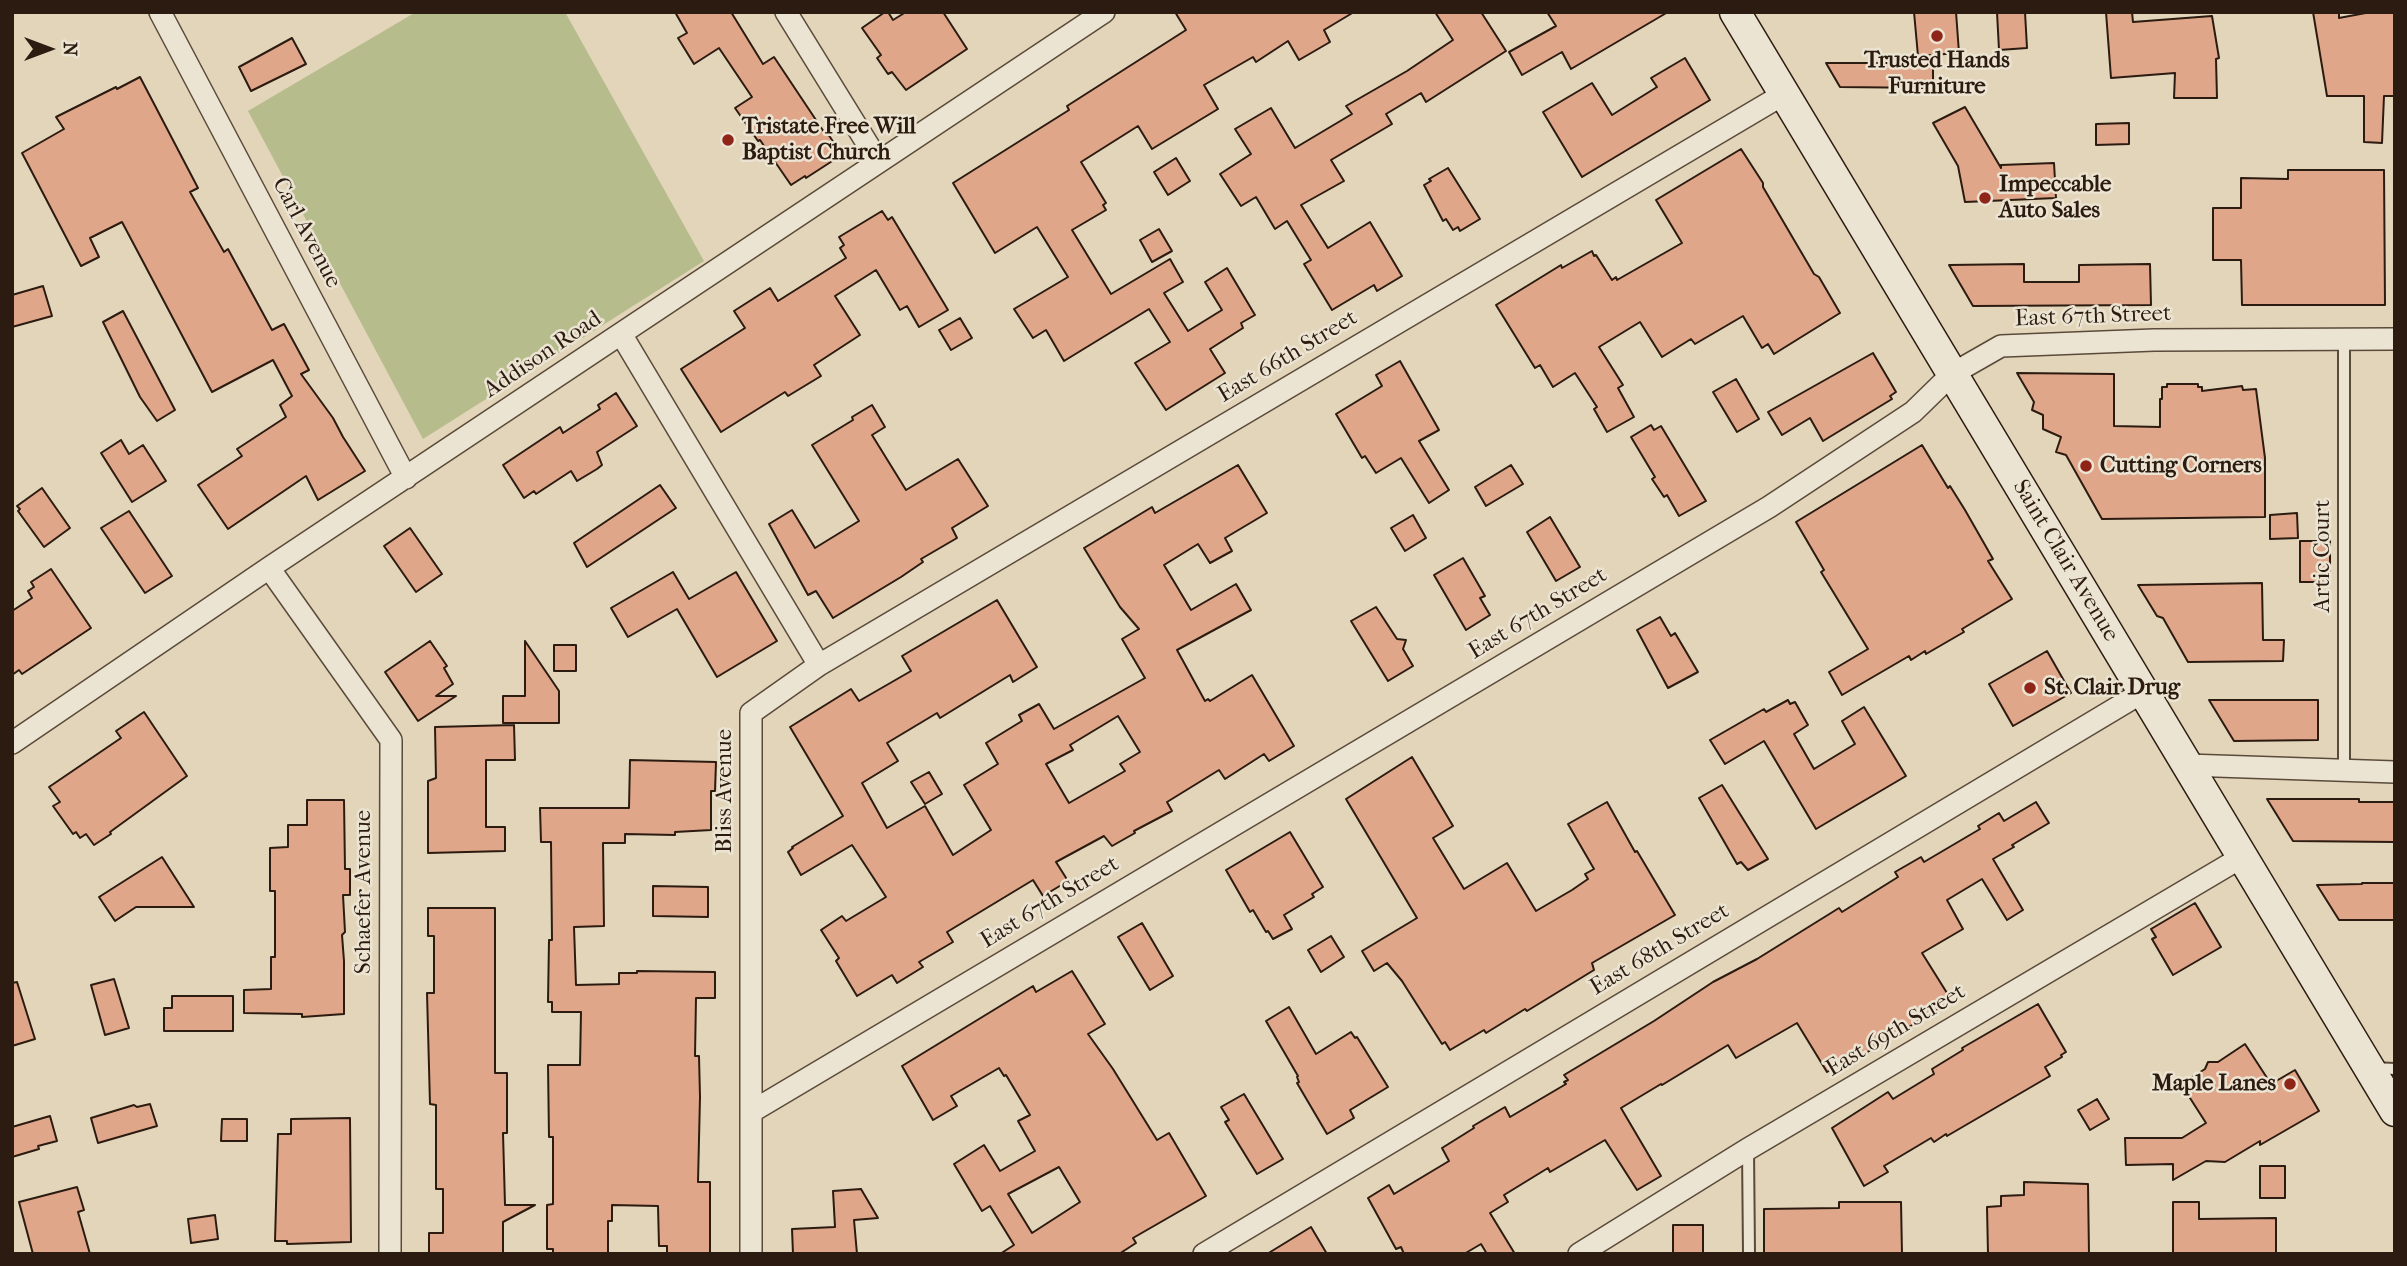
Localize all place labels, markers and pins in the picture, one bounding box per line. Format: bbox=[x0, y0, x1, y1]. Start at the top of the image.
marker: Trusted Hands Furniture bbox=[1929, 28, 1945, 44]
place label: Trusted Hands Furniture bbox=[1864, 47, 2010, 101]
place label: Tristate Free Will Baptist Church bbox=[742, 113, 916, 167]
marker: Tristate Free Will Baptist Church bbox=[720, 132, 736, 148]
place label: Impeccable Auto Sales bbox=[1999, 171, 2111, 225]
marker: Impeccable Auto Sales bbox=[1977, 190, 1993, 206]
place label: Cutting Corners bbox=[2100, 452, 2262, 480]
marker: Cutting Corners bbox=[2078, 458, 2094, 474]
place label: St. Clair Drug bbox=[2044, 674, 2180, 702]
marker: St. Clair Drug bbox=[2022, 680, 2038, 696]
place label: Maple Lanes bbox=[2152, 1070, 2276, 1098]
marker: Maple Lanes bbox=[2282, 1076, 2298, 1092]

